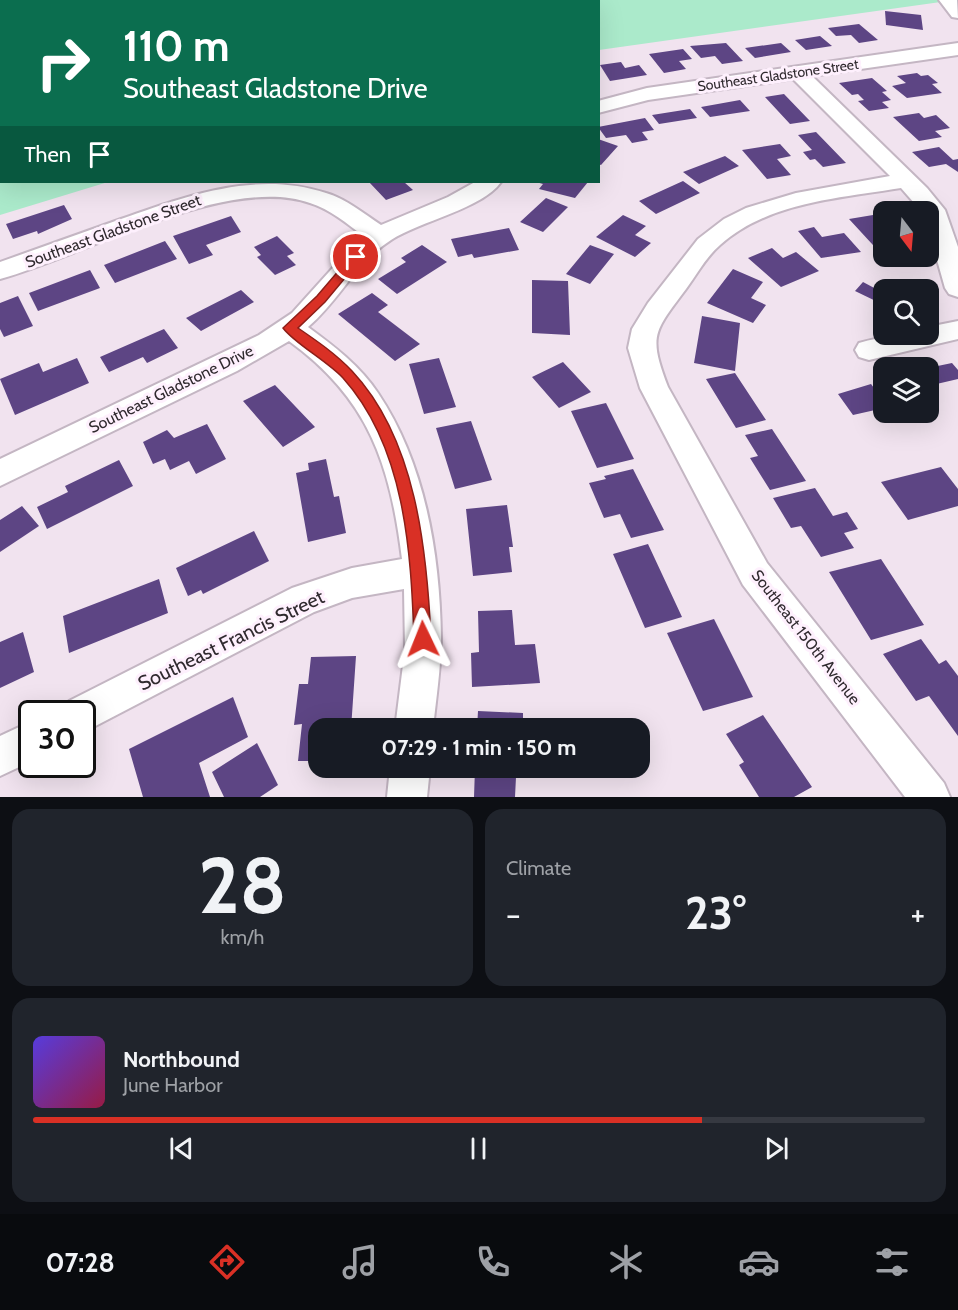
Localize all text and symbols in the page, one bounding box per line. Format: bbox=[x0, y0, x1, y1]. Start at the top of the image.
text: 110 m bbox=[123, 20, 230, 72]
icon: right bbox=[24, 24, 102, 102]
street label: Southeast Gladstone Street bbox=[696, 55, 860, 95]
text: Southeast Gladstone Drive bbox=[123, 72, 428, 105]
icon: arrive bbox=[83, 138, 116, 171]
text: Then bbox=[24, 141, 71, 168]
street label: Southeast Gladstone Street bbox=[23, 190, 204, 272]
north arrow bbox=[873, 201, 939, 267]
map controls bbox=[873, 201, 939, 423]
pin bbox=[330, 231, 381, 282]
icon: arrive bbox=[339, 240, 372, 273]
button: search bbox=[873, 279, 939, 345]
street label: Southeast Gladstone Drive bbox=[86, 341, 256, 437]
button: layers bbox=[873, 357, 939, 423]
street label: Southeast 150th Avenue bbox=[748, 566, 864, 708]
street label: Southeast Francis Street bbox=[134, 584, 328, 696]
position arrow bbox=[391, 607, 455, 671]
speed limit sign: 30 bbox=[18, 700, 96, 778]
text: 07:29 · 1 min · 150 m bbox=[382, 734, 576, 761]
text: 28 bbox=[198, 838, 287, 933]
text: Climate bbox=[506, 856, 571, 880]
text: 23° bbox=[685, 886, 746, 940]
text: − bbox=[506, 894, 521, 934]
text: + bbox=[910, 894, 925, 934]
text: km/h bbox=[221, 925, 264, 949]
text: Northbound bbox=[123, 1046, 240, 1073]
text: June Harbor bbox=[123, 1073, 223, 1097]
icon: previous bbox=[165, 1132, 198, 1165]
icon: pause bbox=[462, 1132, 495, 1165]
icon: next bbox=[760, 1132, 793, 1165]
icon: directions bbox=[206, 1241, 248, 1283]
icon: music bbox=[339, 1241, 381, 1283]
icon: phone bbox=[472, 1241, 514, 1283]
icon: climate bbox=[605, 1241, 647, 1283]
icon: car bbox=[738, 1241, 780, 1283]
icon: filters bbox=[871, 1241, 913, 1283]
text: 07:28 bbox=[45, 1246, 115, 1279]

